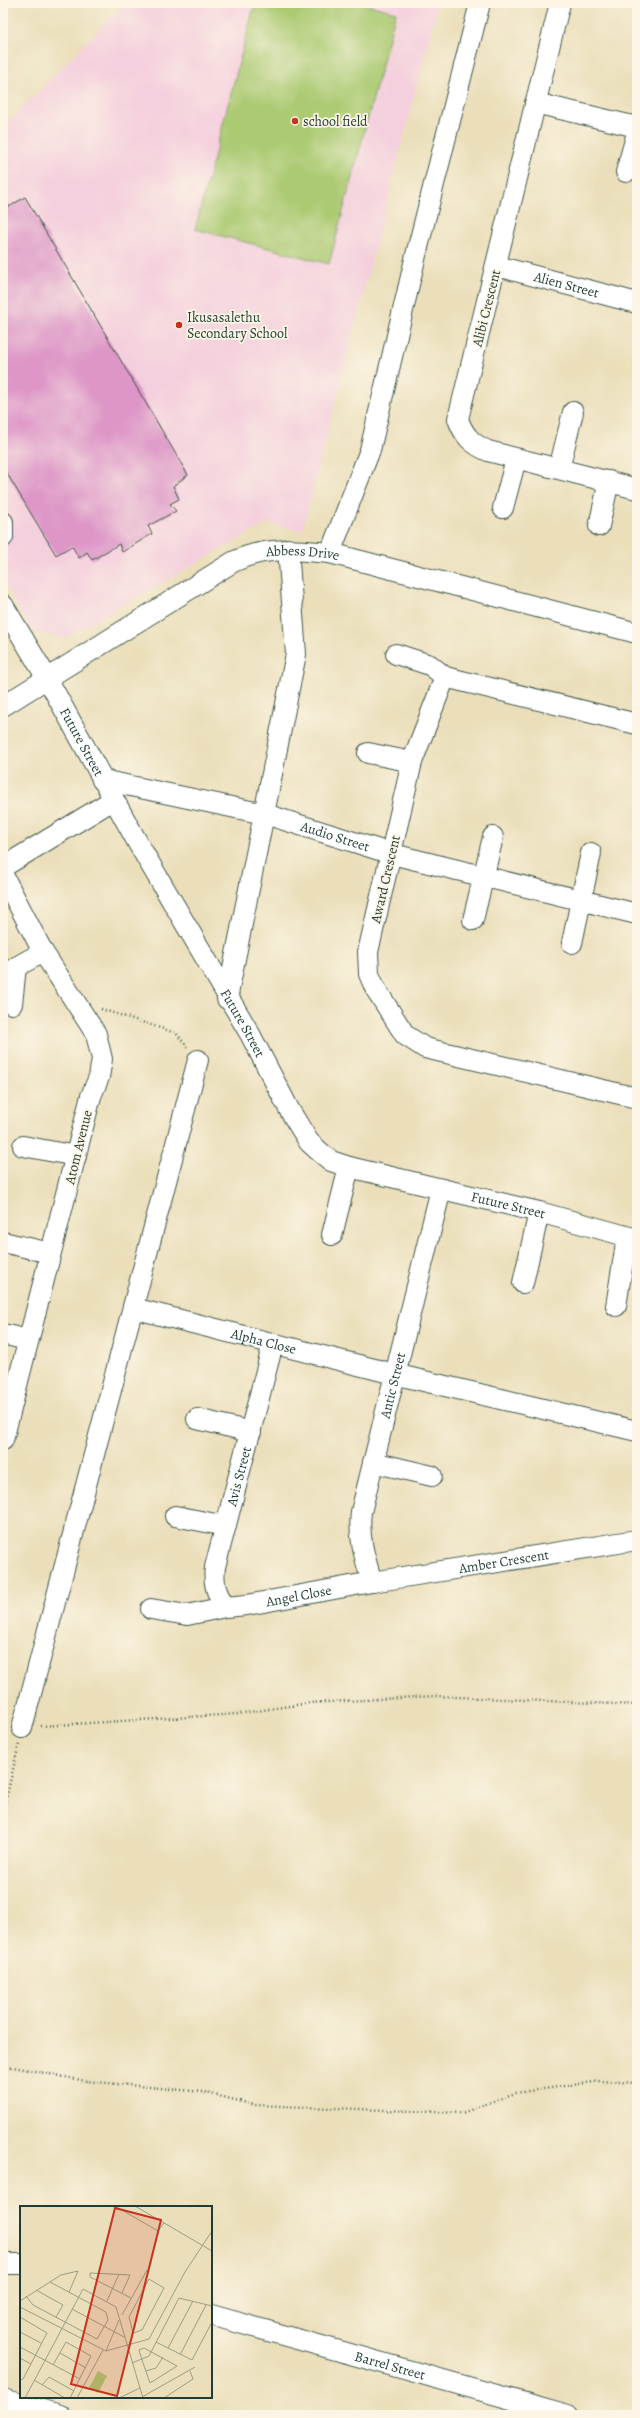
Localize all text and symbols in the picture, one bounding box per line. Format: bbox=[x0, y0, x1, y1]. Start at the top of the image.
place label: school field bbox=[303, 112, 368, 131]
marker: school field bbox=[290, 116, 300, 126]
street label: Alibi Crescent bbox=[467, 267, 505, 350]
street label: Alien Street bbox=[531, 267, 601, 303]
place label: Ikusasalethu Secondary School bbox=[187, 308, 288, 343]
marker: Ikusasalethu Secondary School bbox=[174, 320, 184, 330]
street label: Abbess Drive bbox=[264, 541, 342, 565]
street label: Future Street bbox=[55, 704, 108, 780]
street label: Audio Street bbox=[297, 816, 372, 856]
street label: Award Crescent bbox=[366, 833, 405, 926]
street label: Future Street bbox=[216, 986, 270, 1061]
street label: Atom Avenue bbox=[60, 1108, 97, 1187]
street label: Future Street bbox=[469, 1187, 548, 1223]
street label: Alpha Close bbox=[228, 1324, 298, 1359]
street label: Antic Street bbox=[375, 1350, 410, 1421]
street label: Avis Street bbox=[222, 1444, 256, 1509]
street label: Amber Crescent bbox=[456, 1545, 551, 1578]
street label: Angel Close bbox=[264, 1581, 333, 1611]
inset map bbox=[20, 2206, 212, 2398]
street label: Barrel Street bbox=[353, 2347, 428, 2385]

